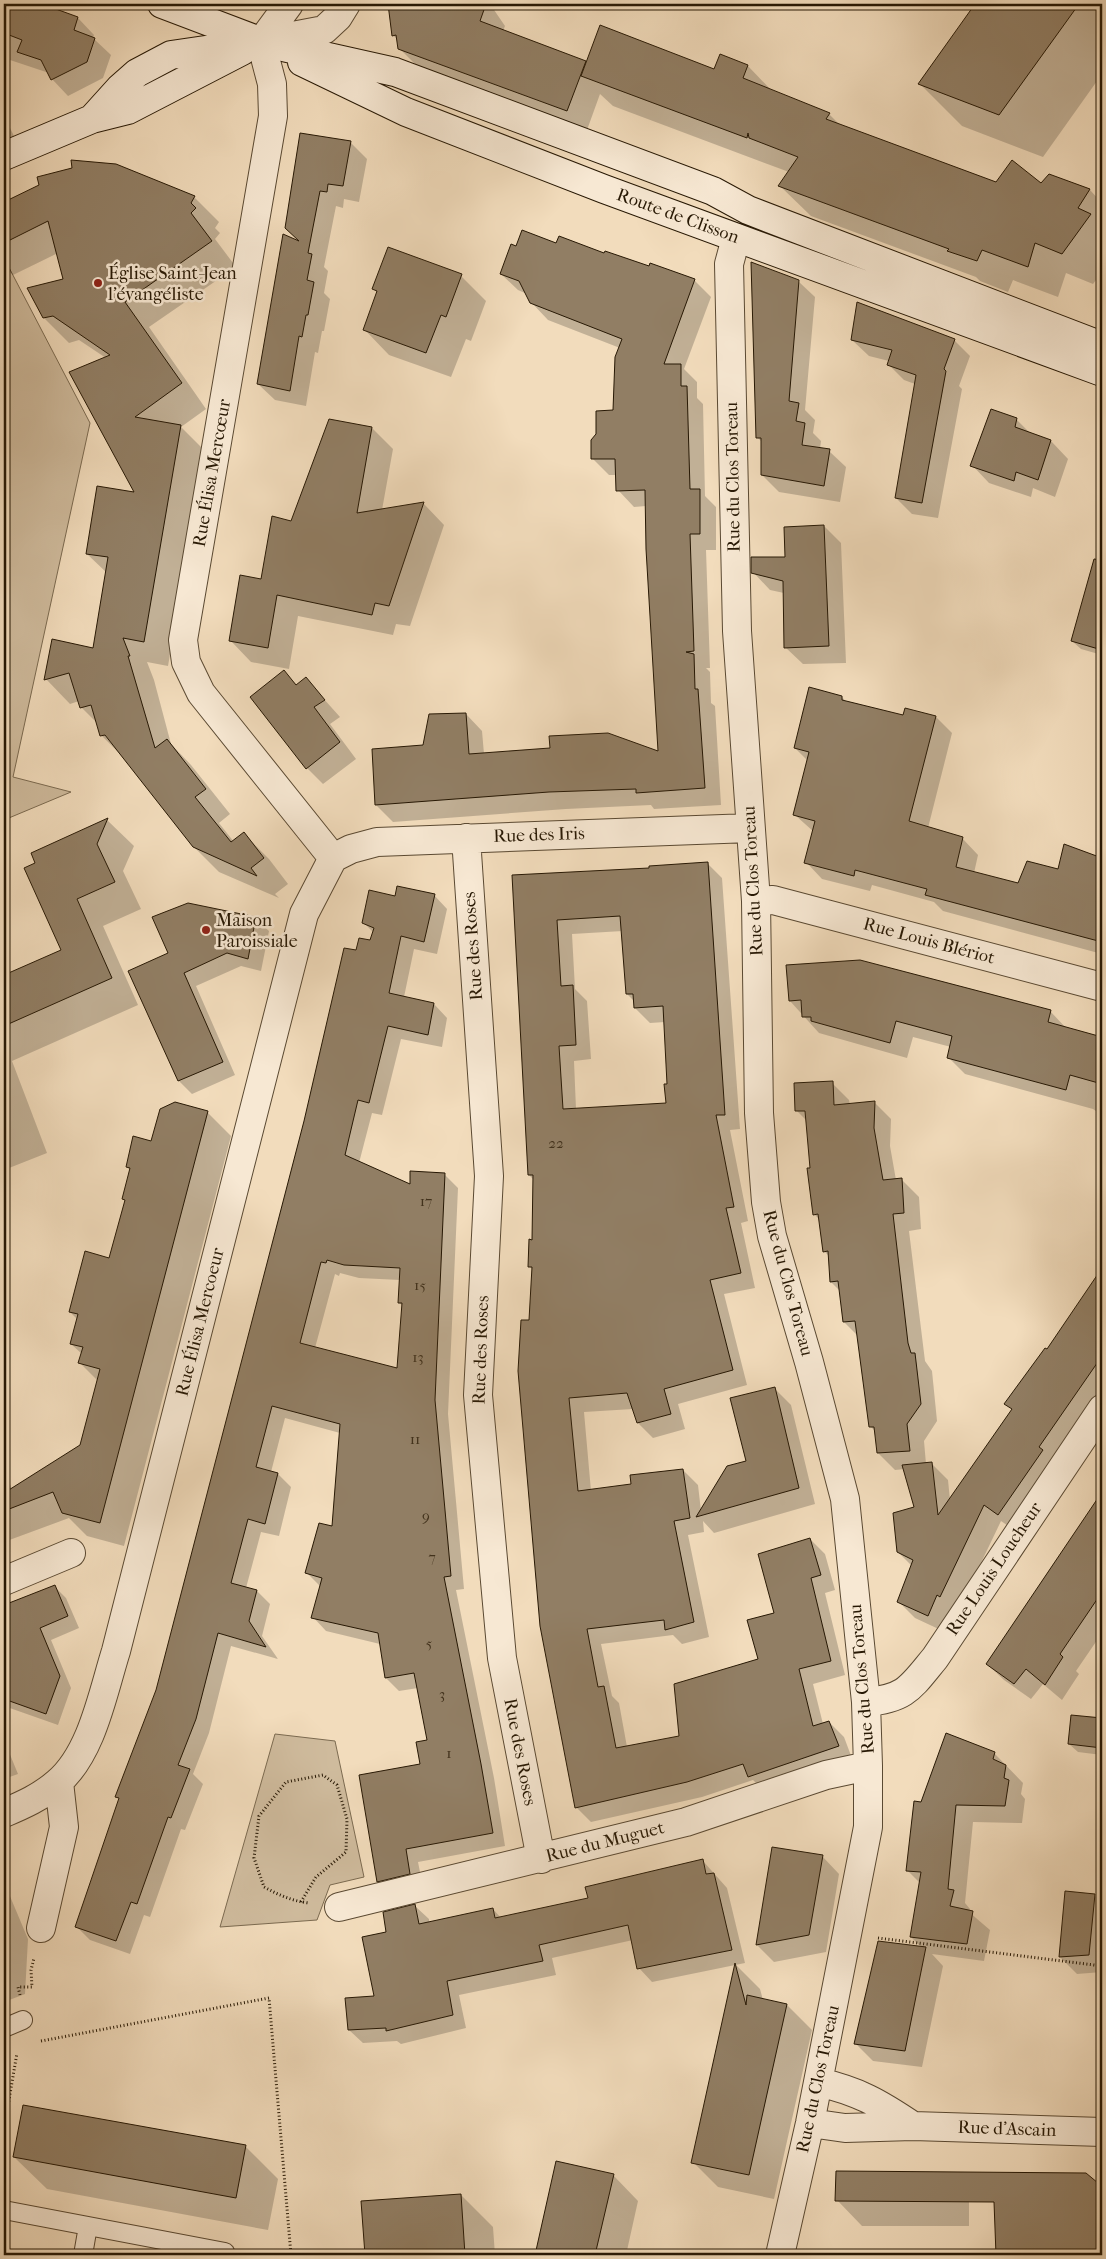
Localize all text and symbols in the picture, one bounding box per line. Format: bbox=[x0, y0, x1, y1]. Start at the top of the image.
street label: Route de Clisson bbox=[614, 184, 743, 248]
place label: Église Saint-Jean l'évangéliste bbox=[107, 262, 237, 305]
marker: Église Saint-Jean l'évangéliste bbox=[92, 277, 104, 289]
street label: Rue Élisa Mercœur bbox=[188, 397, 235, 549]
street label: Rue du Clos Toreau bbox=[721, 402, 745, 552]
street label: Rue du Clos Toreau bbox=[739, 805, 767, 957]
street label: Rue des Iris bbox=[493, 823, 585, 847]
street label: Rue des Roses bbox=[459, 891, 487, 1001]
place label: Maison Paroissiale bbox=[216, 910, 298, 952]
street label: Rue Louis Blériot bbox=[861, 913, 998, 969]
marker: Maison Paroissiale bbox=[200, 924, 212, 936]
house number: 22 bbox=[548, 1134, 564, 1152]
house number: 17 bbox=[420, 1192, 432, 1210]
street label: Rue du Clos Toreau bbox=[758, 1208, 818, 1358]
street label: Rue Élisa Mercoeur bbox=[170, 1245, 229, 1398]
house number: 15 bbox=[414, 1276, 426, 1294]
street label: Rue des Roses bbox=[469, 1295, 493, 1405]
house number: 13 bbox=[412, 1348, 424, 1366]
house number: 11 bbox=[410, 1430, 420, 1448]
street label: Rue Louis Loucheur bbox=[942, 1498, 1047, 1640]
house number: 9 bbox=[422, 1507, 430, 1525]
house number: 7 bbox=[428, 1548, 436, 1566]
street label: Rue du Clos Toreau bbox=[845, 1603, 879, 1755]
house number: 5 bbox=[426, 1634, 432, 1652]
house number: 3 bbox=[439, 1685, 445, 1703]
street label: Rue des Roses bbox=[499, 1697, 541, 1808]
house number: 1 bbox=[446, 1744, 452, 1762]
street label: Rue du Muguet bbox=[544, 1817, 667, 1867]
street label: Rue du Clos Toreau bbox=[792, 2003, 844, 2155]
street label: Rue d'Ascain bbox=[957, 2117, 1057, 2141]

